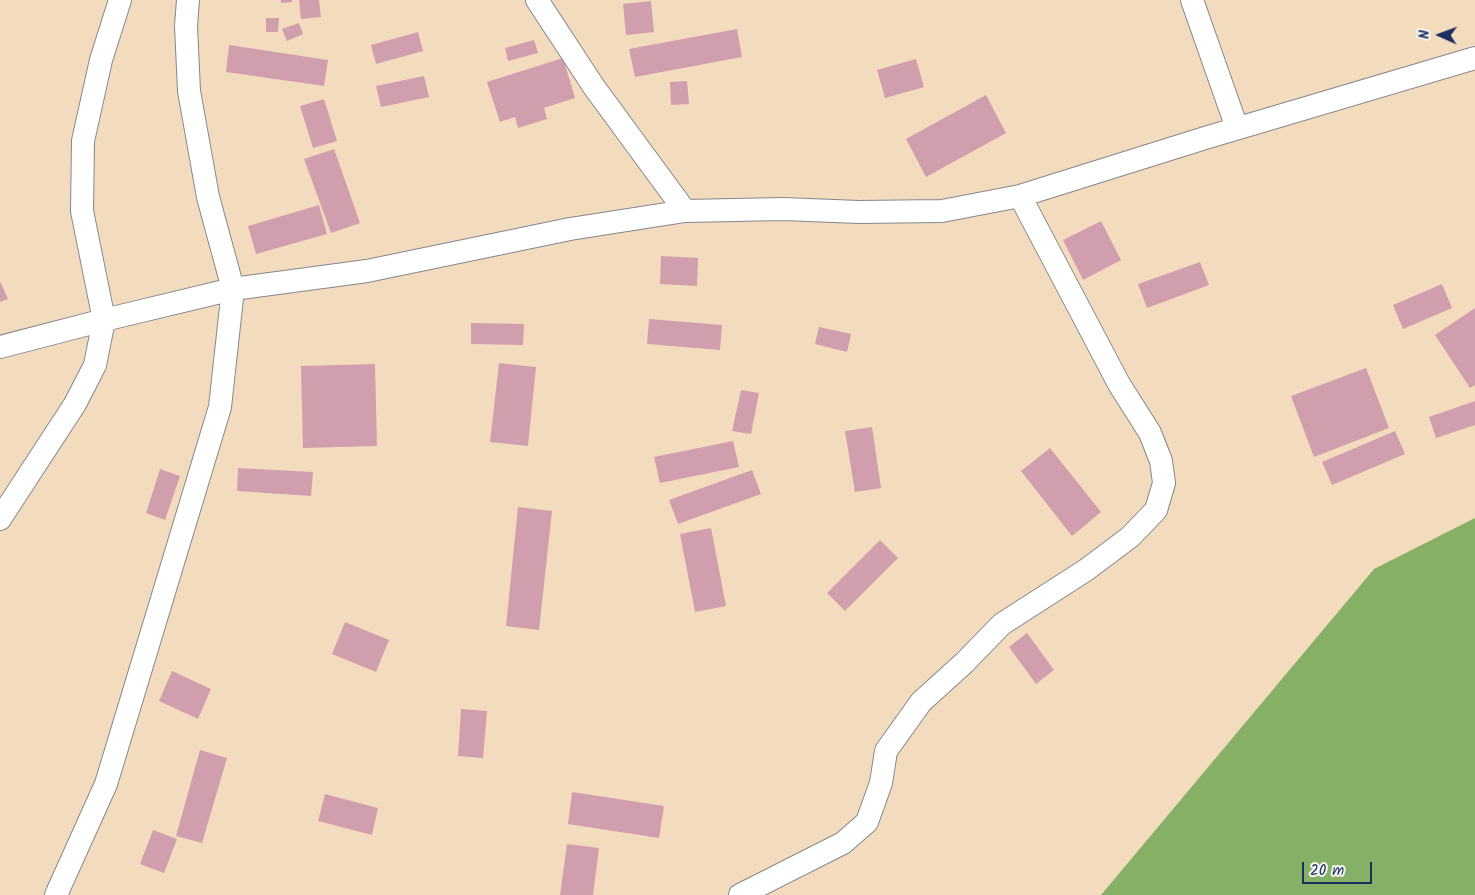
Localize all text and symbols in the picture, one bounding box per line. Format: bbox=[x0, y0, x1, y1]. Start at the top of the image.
north arrow bbox=[1415, 10, 1465, 60]
text: N bbox=[1414, 30, 1436, 39]
scale bar bbox=[1305, 852, 1375, 884]
text: 20 m bbox=[1310, 859, 1344, 883]

